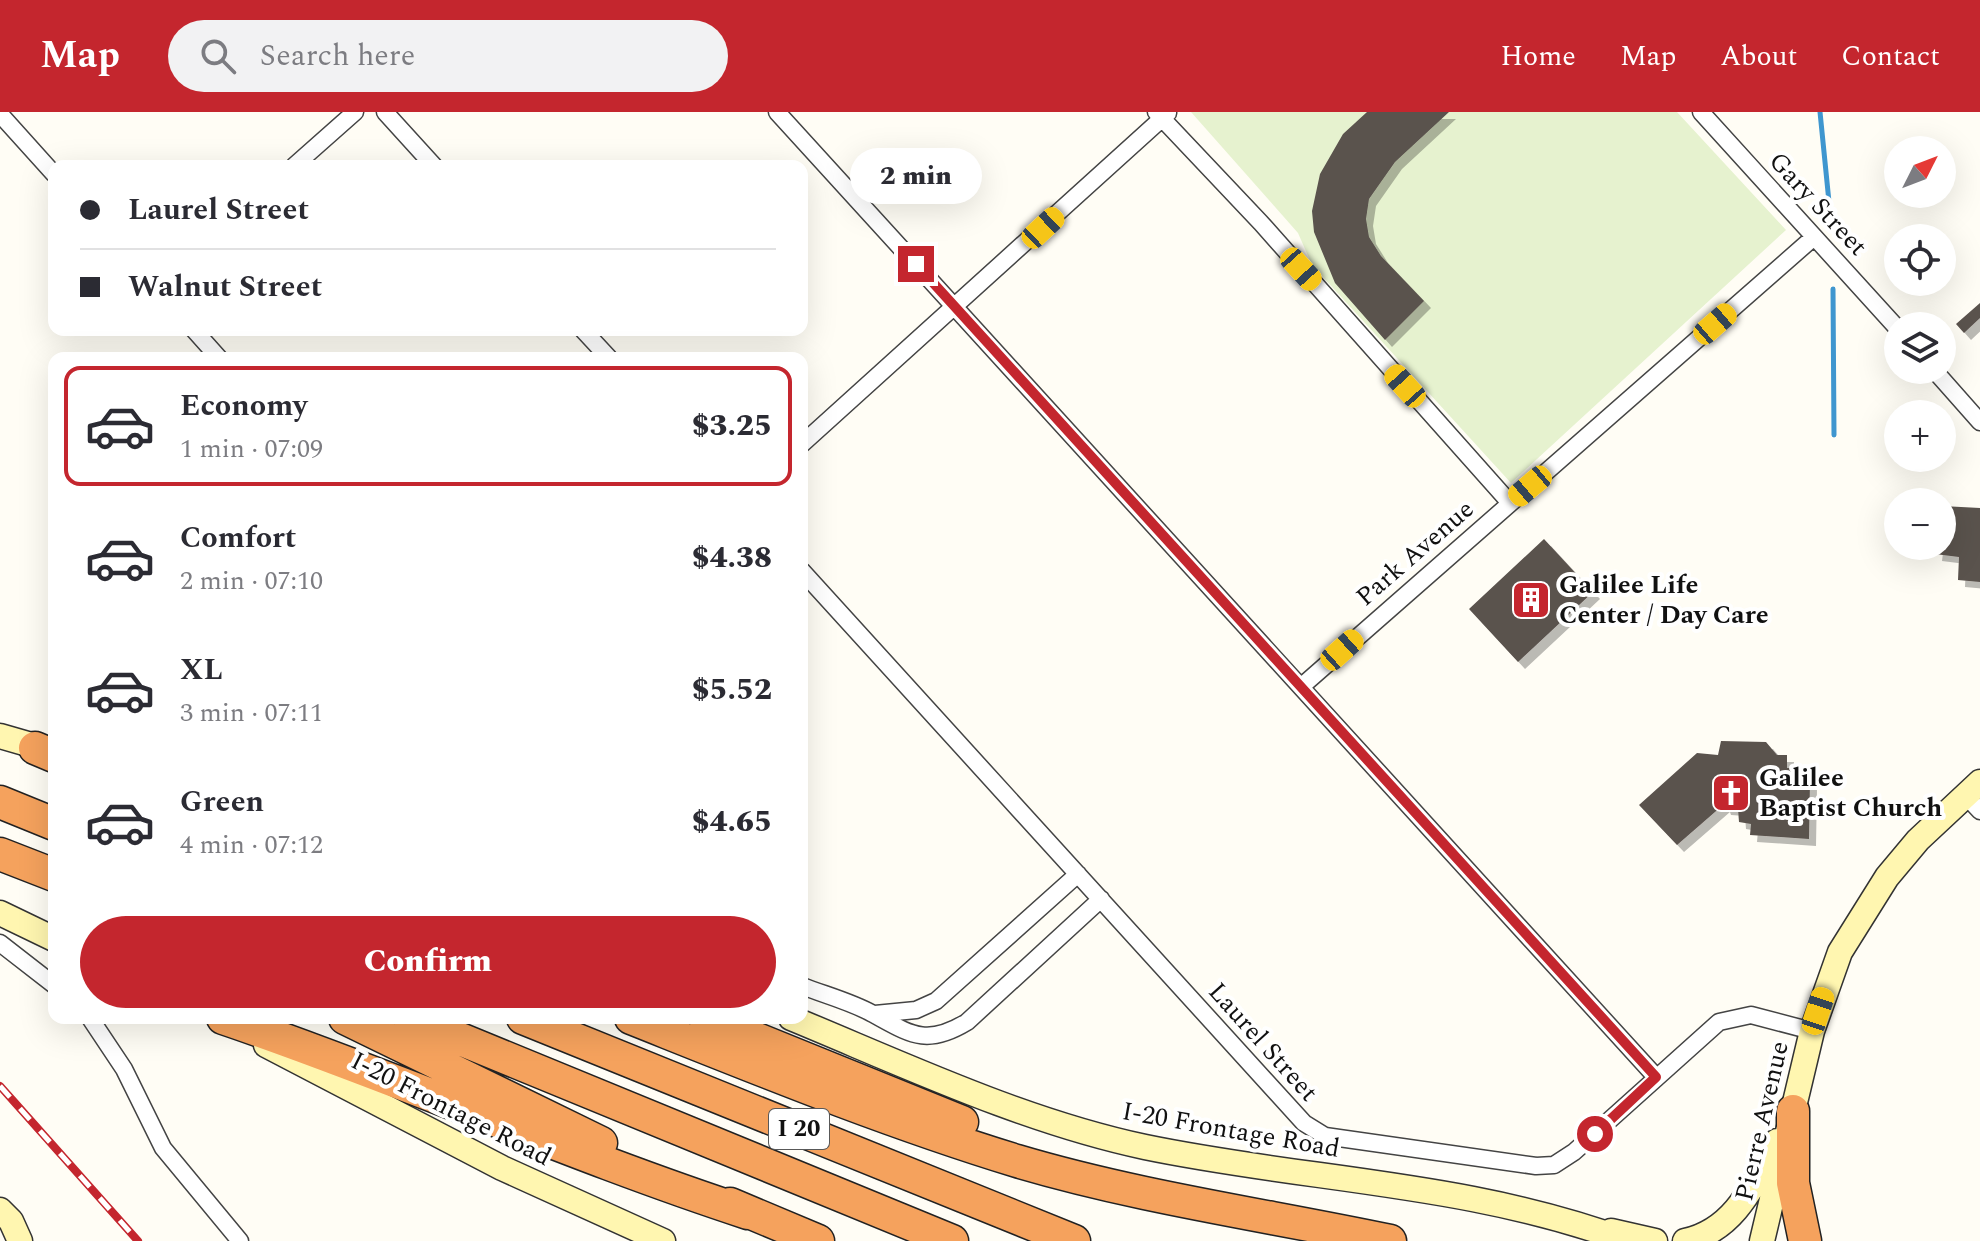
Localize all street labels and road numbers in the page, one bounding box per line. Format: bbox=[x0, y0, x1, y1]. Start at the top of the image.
street label: Gary Street bbox=[1759, 143, 1877, 265]
street label: Park Avenue bbox=[1347, 490, 1483, 616]
street label: Laurel Street bbox=[1198, 973, 1328, 1111]
street label: Pierre Avenue bbox=[1724, 1037, 1800, 1205]
street label: I-20 Frontage Road bbox=[344, 1041, 558, 1177]
street label: I-20 Frontage Road bbox=[1119, 1091, 1343, 1169]
road number: I 20 bbox=[769, 1109, 829, 1149]

